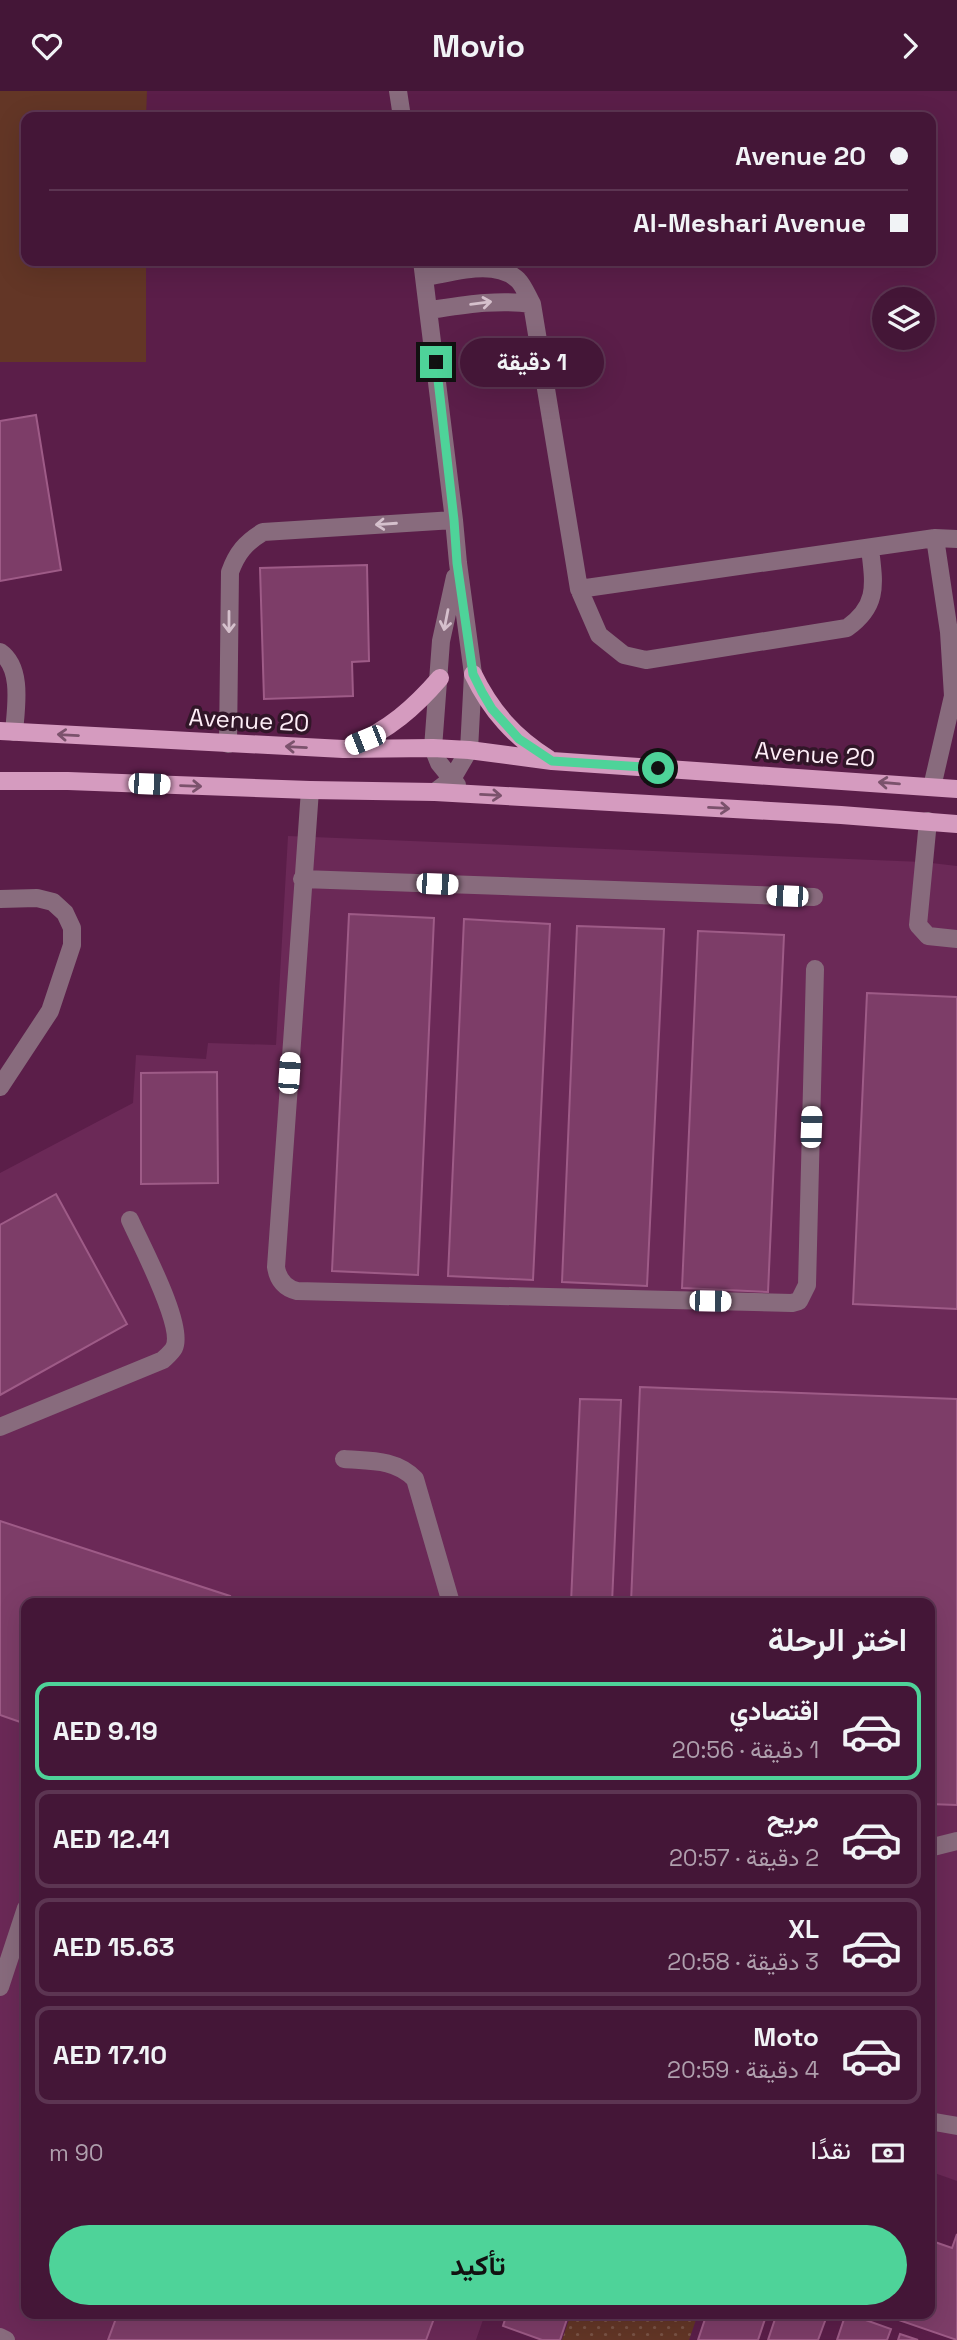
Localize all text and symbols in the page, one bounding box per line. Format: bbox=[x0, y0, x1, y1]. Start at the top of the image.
text: Movio bbox=[432, 26, 525, 66]
icon: heart bbox=[28, 27, 66, 65]
icon: forward bbox=[891, 27, 929, 65]
text: Avenue 20 bbox=[735, 139, 866, 173]
text: Al-Meshari Avenue bbox=[633, 206, 866, 240]
map controls bbox=[872, 287, 935, 350]
button: layers bbox=[872, 287, 935, 350]
one-way arrow bbox=[469, 296, 491, 309]
callout: 1 دقيقة bbox=[460, 337, 604, 387]
route end bbox=[420, 346, 452, 378]
text: 1 دقيقة bbox=[497, 347, 567, 377]
one-way arrow bbox=[376, 518, 398, 531]
one-way arrow bbox=[438, 608, 452, 631]
one-way arrow bbox=[222, 610, 236, 633]
street label: Avenue 20 bbox=[188, 701, 310, 739]
car bbox=[342, 722, 389, 758]
one-way arrow bbox=[57, 728, 80, 741]
street label: Avenue 20 bbox=[754, 734, 876, 774]
one-way arrow bbox=[284, 740, 307, 753]
route start bbox=[642, 752, 674, 784]
car bbox=[128, 773, 171, 795]
one-way arrow bbox=[878, 776, 901, 789]
one-way arrow bbox=[179, 779, 202, 792]
one-way arrow bbox=[480, 789, 502, 802]
one-way arrow bbox=[707, 802, 729, 815]
car bbox=[416, 873, 459, 895]
car bbox=[766, 885, 809, 907]
car bbox=[278, 1051, 301, 1095]
car bbox=[800, 1106, 823, 1148]
car bbox=[689, 1290, 732, 1312]
text: اختر الرحلة bbox=[768, 1620, 907, 1660]
text: اقتصادي bbox=[730, 1694, 819, 1728]
icon: car bbox=[840, 1700, 903, 1763]
text: AED 9.19 bbox=[53, 1714, 158, 1748]
text: 1 دقيقة · 20:56 bbox=[672, 1735, 819, 1765]
text: مريح bbox=[767, 1802, 819, 1836]
icon: car bbox=[840, 1808, 903, 1871]
text: AED 12.41 bbox=[53, 1822, 170, 1856]
text: 2 دقيقة · 20:57 bbox=[669, 1843, 819, 1873]
text: XL bbox=[788, 1912, 819, 1946]
icon: car bbox=[840, 1916, 903, 1979]
text: AED 15.63 bbox=[53, 1930, 175, 1964]
text: 3 دقيقة · 20:58 bbox=[667, 1947, 819, 1977]
text: Moto bbox=[753, 2020, 819, 2054]
icon: car bbox=[840, 2024, 903, 2087]
text: AED 17.10 bbox=[53, 2038, 167, 2072]
text: 4 دقيقة · 20:59 bbox=[667, 2055, 819, 2085]
text: نقدًا bbox=[811, 2133, 851, 2167]
icon: cash bbox=[869, 2134, 907, 2172]
text: 90 m bbox=[49, 2138, 104, 2168]
button: تأكيد bbox=[49, 2225, 907, 2305]

